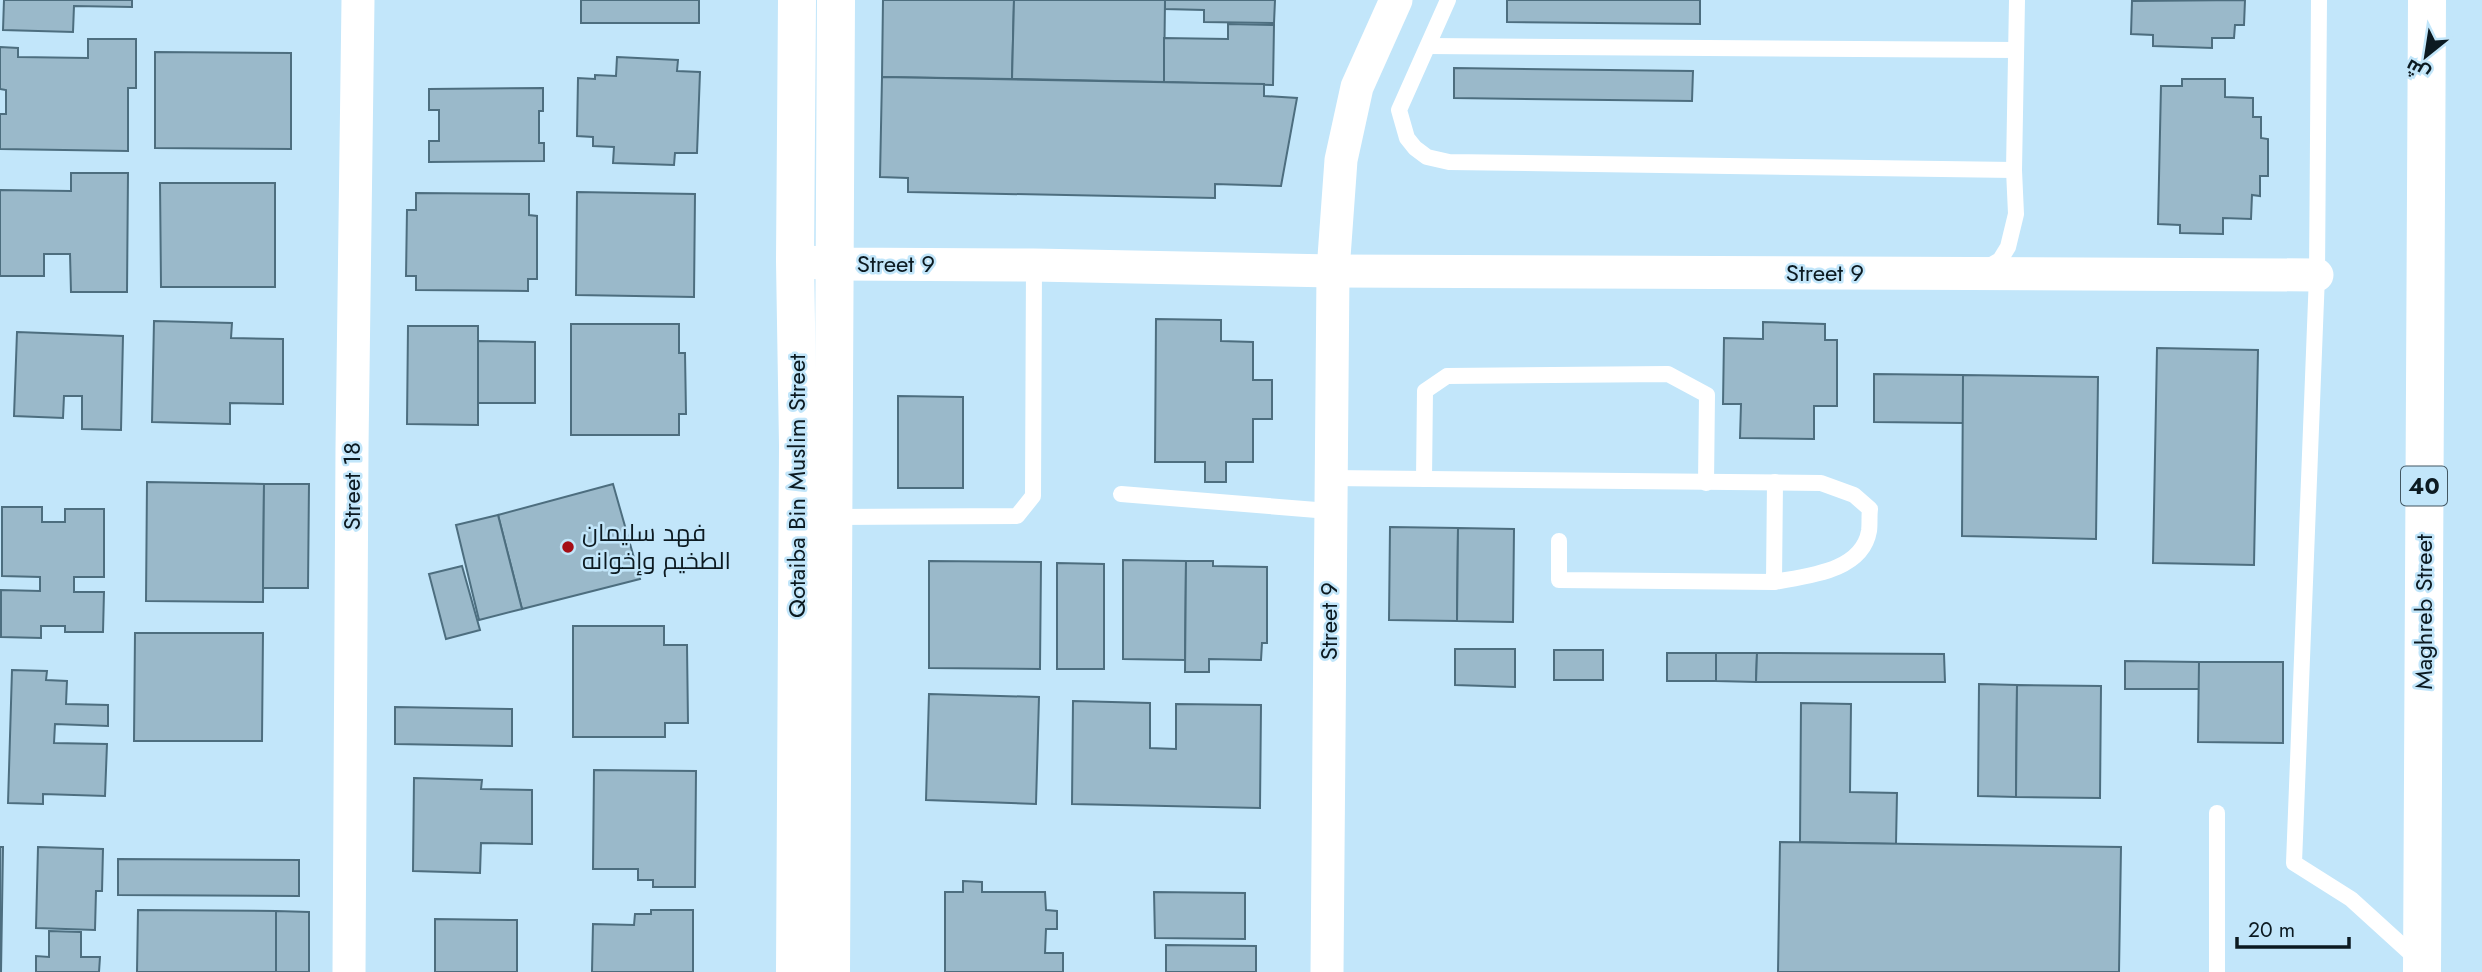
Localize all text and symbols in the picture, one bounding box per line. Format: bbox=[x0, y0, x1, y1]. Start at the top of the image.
north arrow bbox=[2391, 21, 2461, 91]
text: ش bbox=[2400, 53, 2435, 88]
street label: Street 9 bbox=[857, 246, 935, 281]
street label: Street 9 bbox=[1786, 255, 1864, 290]
street label: Qotaiba Bin Muslim Street bbox=[779, 354, 814, 618]
street label: Street 18 bbox=[334, 442, 369, 530]
road number: 40 bbox=[2401, 466, 2447, 506]
place label: فهد سليمان الطخيم وإخوانه bbox=[582, 515, 731, 578]
street label: Maghreb Street bbox=[2406, 534, 2441, 690]
marker: فهد سليمان الطخيم وإخوانه bbox=[560, 539, 576, 555]
street label: Street 9 bbox=[1311, 582, 1346, 660]
scale bar bbox=[2237, 906, 2349, 950]
text: 20 m bbox=[2248, 915, 2295, 945]

